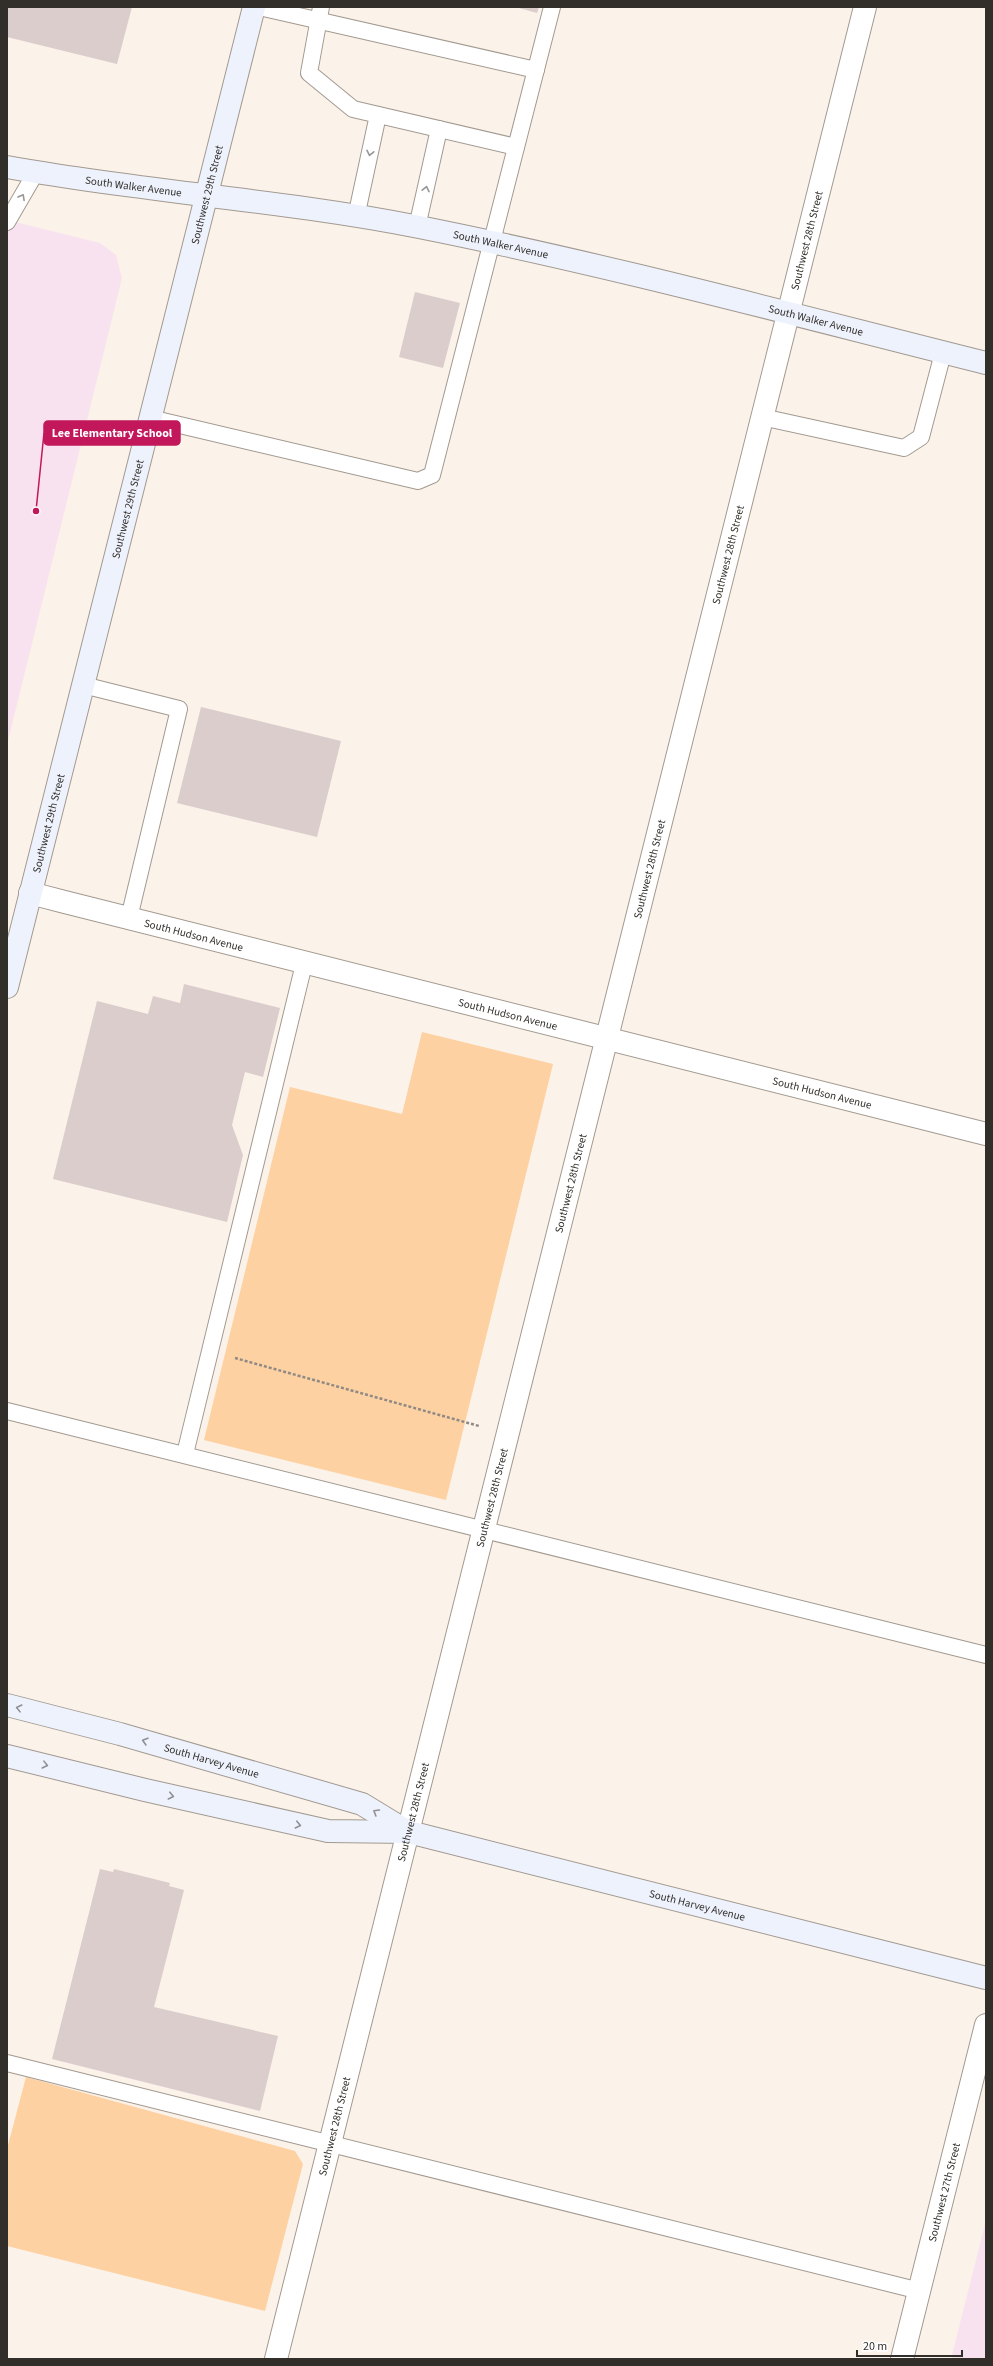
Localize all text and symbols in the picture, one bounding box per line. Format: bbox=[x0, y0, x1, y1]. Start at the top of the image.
street label: Southwest 29th Street bbox=[187, 144, 227, 246]
one-way arrow bbox=[367, 150, 375, 156]
street label: South Walker Avenue bbox=[84, 173, 183, 200]
one-way arrow bbox=[421, 186, 429, 192]
street label: Southwest 28th Street bbox=[787, 189, 827, 292]
one-way arrow bbox=[17, 194, 24, 201]
street label: South Walker Avenue bbox=[452, 227, 550, 263]
street label: South Walker Avenue bbox=[767, 301, 865, 340]
callout: Lee Elementary School bbox=[44, 421, 180, 445]
text: Lee Elementary School bbox=[52, 425, 173, 442]
street label: Southwest 29th Street bbox=[108, 458, 148, 560]
street label: Southwest 28th Street bbox=[709, 503, 748, 606]
street label: Southwest 29th Street bbox=[29, 772, 69, 874]
street label: Southwest 28th Street bbox=[630, 818, 669, 920]
street label: South Hudson Avenue bbox=[142, 916, 245, 955]
street label: South Hudson Avenue bbox=[457, 995, 559, 1034]
street label: South Hudson Avenue bbox=[771, 1073, 874, 1113]
street label: Southwest 28th Street bbox=[551, 1132, 591, 1235]
street label: Southwest 28th Street bbox=[473, 1446, 512, 1549]
one-way arrow bbox=[16, 1705, 23, 1713]
one-way arrow bbox=[142, 1737, 149, 1746]
street label: South Harvey Avenue bbox=[162, 1740, 261, 1782]
one-way arrow bbox=[42, 1761, 48, 1769]
street label: Southwest 28th Street bbox=[394, 1761, 433, 1863]
one-way arrow bbox=[168, 1792, 174, 1800]
one-way arrow bbox=[373, 1810, 380, 1817]
one-way arrow bbox=[295, 1820, 301, 1828]
street label: South Harvey Avenue bbox=[648, 1886, 747, 1925]
street label: Southwest 28th Street bbox=[315, 2075, 354, 2177]
street label: Southwest 27th Street bbox=[925, 2141, 964, 2243]
scale bar bbox=[857, 2332, 962, 2358]
text: 20 m bbox=[863, 2338, 887, 2355]

